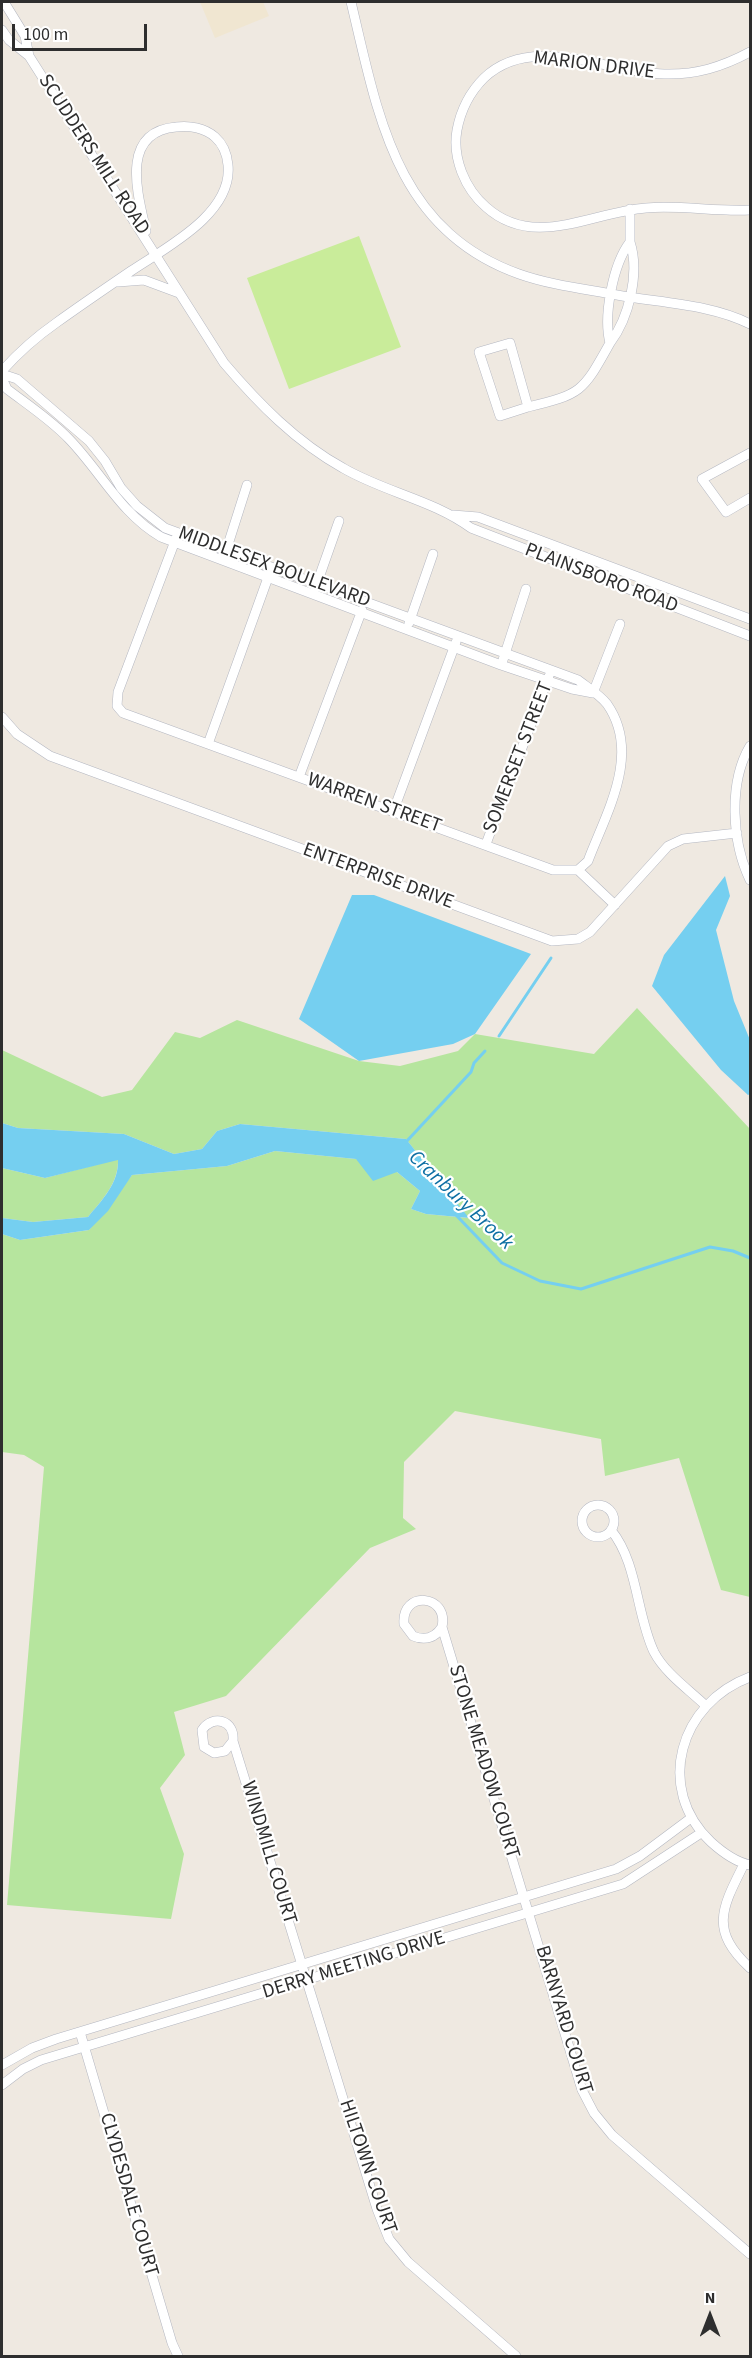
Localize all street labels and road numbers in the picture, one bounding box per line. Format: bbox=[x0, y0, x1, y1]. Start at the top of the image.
street label: MARION DRIVE bbox=[532, 47, 656, 85]
street label: SCUDDERS MILL ROAD bbox=[32, 70, 154, 240]
street label: MIDDLESEX BOULEVARD bbox=[175, 522, 373, 614]
street label: PLAINSBORO ROAD bbox=[521, 539, 681, 619]
street label: SOMERSET STREET bbox=[479, 679, 559, 837]
street label: WARREN STREET bbox=[304, 769, 444, 839]
street label: ENTERPRISE DRIVE bbox=[299, 839, 457, 915]
street label: STONE MEADOW COURT bbox=[442, 1662, 524, 1862]
street label: WINDMILL COURT bbox=[235, 1779, 301, 1927]
street label: DERRY MEETING DRIVE bbox=[260, 1927, 448, 2005]
street label: BARNYARD COURT bbox=[529, 1943, 597, 2097]
street label: HILTOWN COURT bbox=[333, 2097, 401, 2237]
street label: CLYDESDALE COURT bbox=[93, 2111, 163, 2279]

